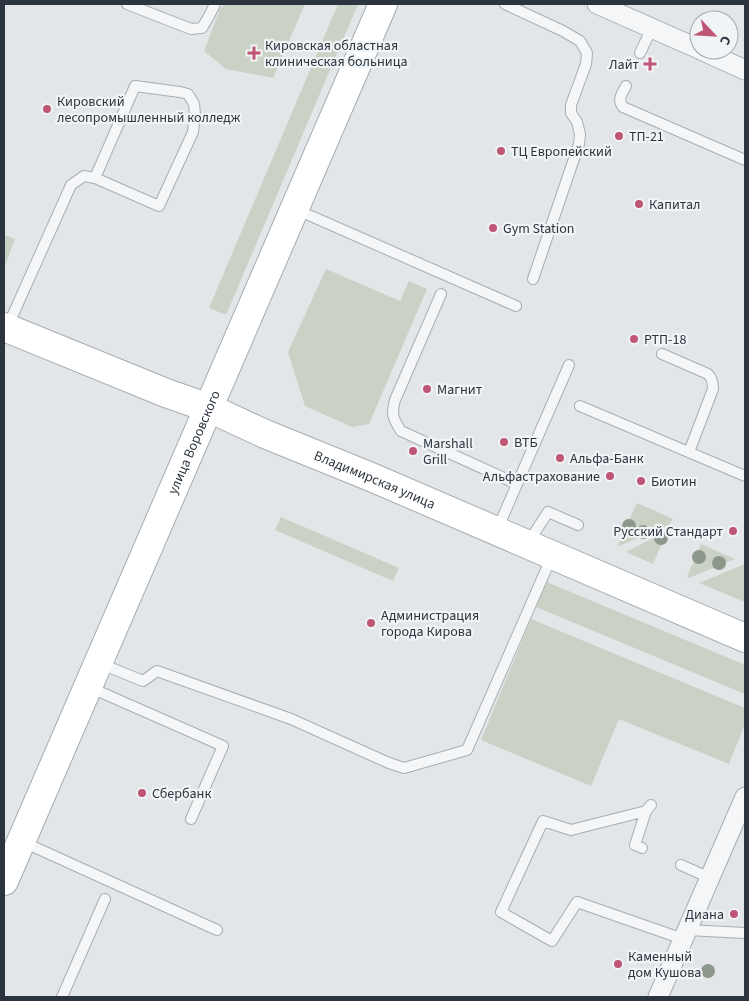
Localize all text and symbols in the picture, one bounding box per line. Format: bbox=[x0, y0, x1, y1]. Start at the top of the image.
north arrow bbox=[689, 10, 739, 60]
text: С bbox=[714, 32, 736, 48]
place label: Кировская областная клиническая больница bbox=[265, 36, 408, 72]
marker: Кировская областная клиническая больница bbox=[247, 46, 261, 60]
place label: Лайт bbox=[609, 55, 640, 75]
marker: Лайт bbox=[643, 57, 657, 71]
place label: Кировский лесопромышленный колледж bbox=[57, 92, 241, 128]
marker: Кировский лесопромышленный колледж bbox=[41, 103, 53, 115]
place label: ТП-21 bbox=[629, 127, 664, 147]
marker: ТП-21 bbox=[613, 130, 625, 142]
place label: ТЦ Европейский bbox=[511, 142, 612, 162]
marker: ТЦ Европейский bbox=[495, 145, 507, 157]
place label: Капитал bbox=[649, 195, 700, 215]
marker: Капитал bbox=[633, 198, 645, 210]
place label: Gym Station bbox=[503, 219, 574, 239]
marker: Gym Station bbox=[487, 222, 499, 234]
place label: РТП-18 bbox=[644, 330, 686, 350]
marker: РТП-18 bbox=[628, 333, 640, 345]
place label: Магнит bbox=[437, 380, 483, 400]
marker: Магнит bbox=[421, 383, 433, 395]
street label: улица Воровского bbox=[163, 388, 226, 498]
place label: ВТБ bbox=[514, 433, 538, 453]
place label: Marshall Grill bbox=[423, 434, 473, 470]
marker: ВТБ bbox=[498, 436, 510, 448]
marker: Marshall Grill bbox=[407, 445, 419, 457]
street label: Владимирская улица bbox=[311, 446, 438, 514]
place label: Альфа-Банк bbox=[570, 449, 644, 469]
marker: Альфа-Банк bbox=[554, 452, 566, 464]
place label: Альфастрахование bbox=[483, 467, 600, 487]
marker: Альфастрахование bbox=[604, 470, 616, 482]
place label: Биотин bbox=[651, 472, 697, 492]
marker: Биотин bbox=[635, 475, 647, 487]
place label: Русский Стандарт bbox=[613, 522, 724, 542]
marker: Русский Стандарт bbox=[727, 525, 739, 537]
place label: Администрация города Кирова bbox=[381, 606, 479, 642]
marker: Администрация города Кирова bbox=[365, 617, 377, 629]
place label: Сбербанк bbox=[152, 784, 211, 804]
marker: Сбербанк bbox=[136, 787, 148, 799]
place label: Диана bbox=[685, 905, 724, 925]
marker: Диана bbox=[728, 908, 740, 920]
place label: Каменный дом Кушова bbox=[628, 947, 701, 983]
marker: Каменный дом Кушова bbox=[612, 958, 624, 970]

